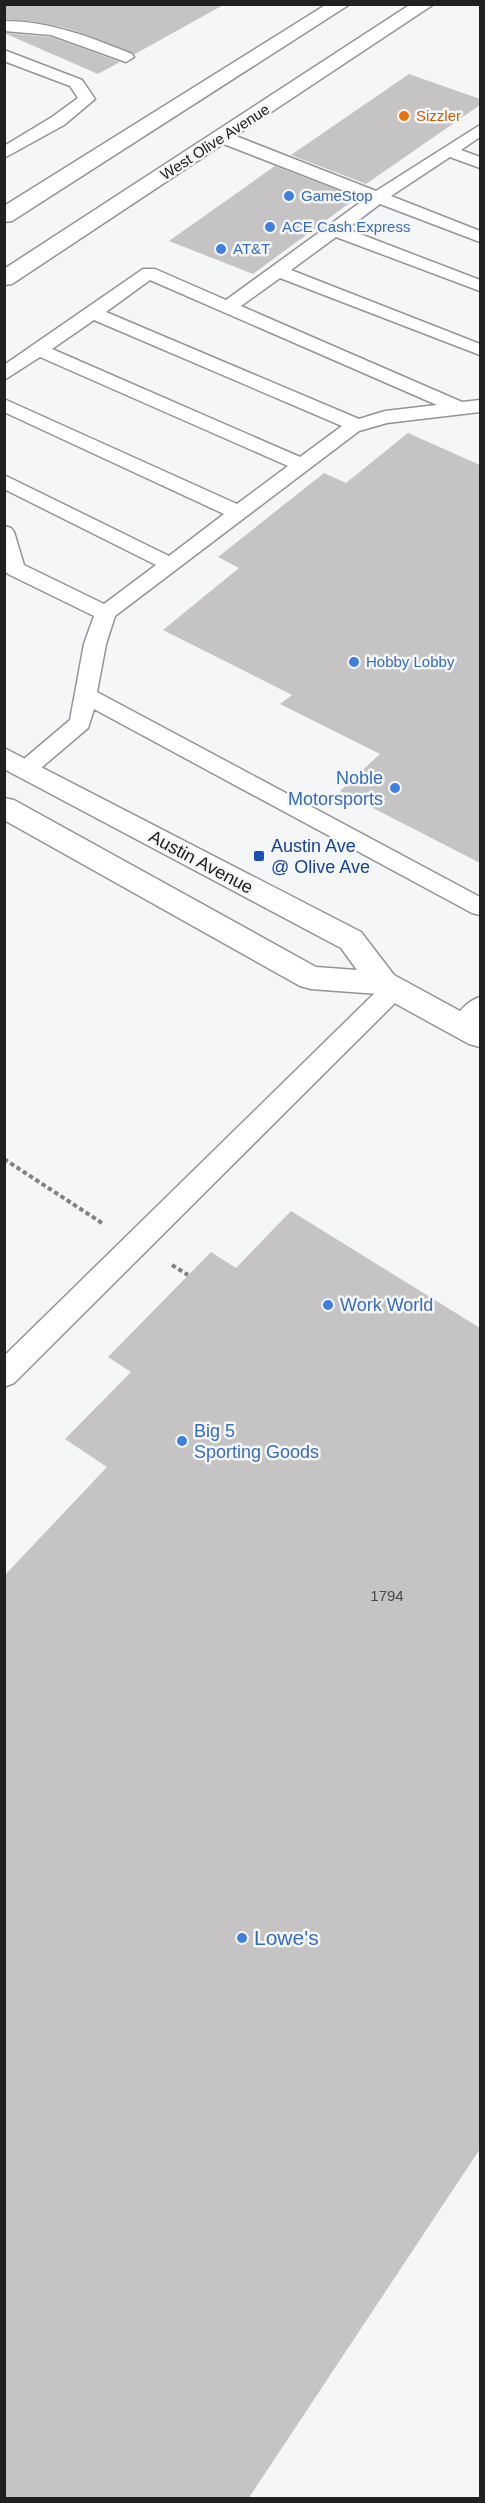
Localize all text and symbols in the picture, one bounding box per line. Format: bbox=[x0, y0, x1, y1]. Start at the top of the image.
street label: West Olive Avenue bbox=[157, 100, 272, 183]
place label: Sizzler bbox=[416, 107, 461, 124]
marker: Sizzler bbox=[397, 109, 411, 123]
place label: GameStop bbox=[301, 187, 373, 204]
marker: GameStop bbox=[282, 189, 296, 203]
place label: ACE Cash Express bbox=[282, 218, 410, 235]
marker: ACE Cash Express bbox=[263, 220, 277, 234]
place label: AT&T bbox=[233, 240, 270, 257]
marker: AT&T bbox=[214, 242, 228, 256]
place label: Hobby Lobby bbox=[366, 653, 455, 670]
marker: Hobby Lobby bbox=[347, 655, 361, 669]
place label: Noble Motorsports bbox=[288, 768, 383, 809]
marker: Noble Motorsports bbox=[388, 781, 402, 795]
street label: Austin Avenue bbox=[146, 826, 256, 898]
place label: Austin Ave @ Olive Ave bbox=[271, 836, 370, 877]
marker: Austin Ave @ Olive Ave bbox=[252, 849, 266, 863]
place label: Work World bbox=[340, 1295, 433, 1315]
marker: Work World bbox=[321, 1298, 335, 1312]
place label: Big 5 Sporting Goods bbox=[194, 1421, 319, 1462]
marker: Big 5 Sporting Goods bbox=[175, 1434, 189, 1448]
house number: 1794 bbox=[370, 1587, 404, 1604]
place label: Lowe's bbox=[254, 1926, 319, 1949]
marker: Lowe's bbox=[235, 1931, 249, 1945]

